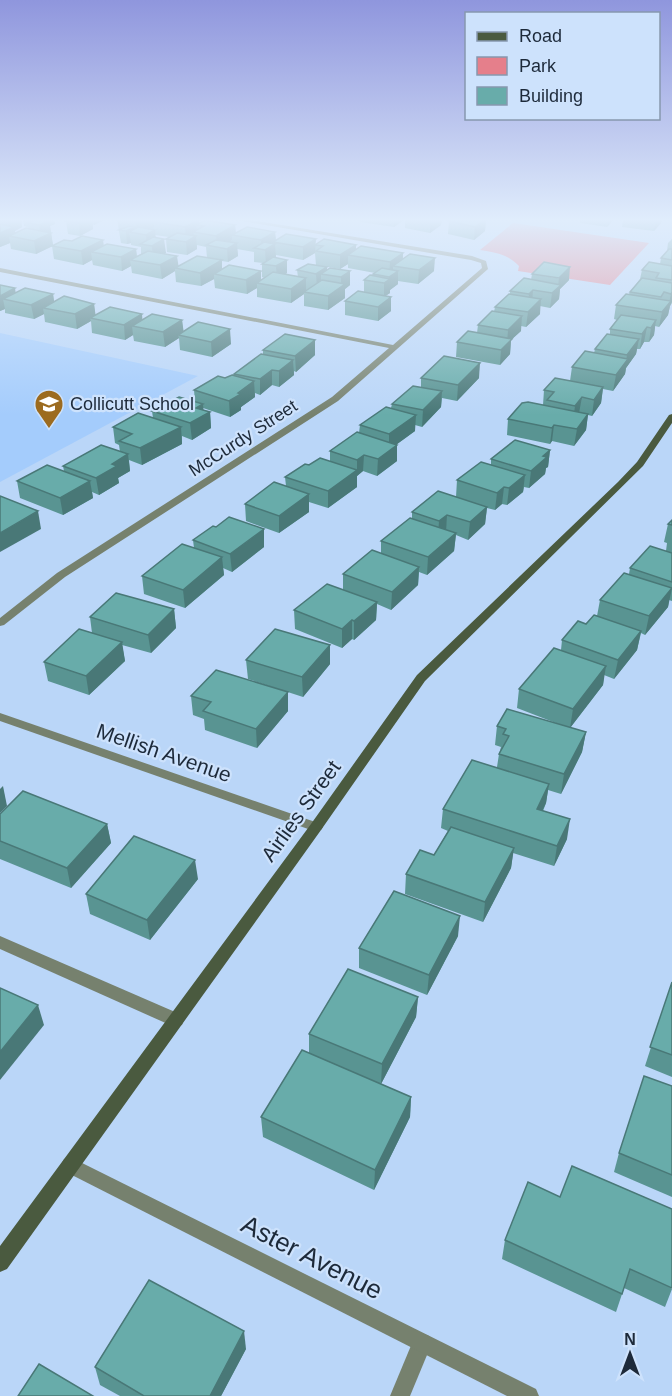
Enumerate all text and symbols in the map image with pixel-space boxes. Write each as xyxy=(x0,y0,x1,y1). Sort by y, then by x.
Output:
legend xyxy=(465,12,660,120)
text: Road xyxy=(519,26,562,46)
text: Park xyxy=(519,56,557,76)
text: Building xyxy=(519,86,583,106)
school or university icon: Collicutt School xyxy=(33,388,65,430)
place label: Collicutt School xyxy=(70,394,194,414)
street label: McCurdy Street xyxy=(185,396,301,480)
street label: Mellish Avenue xyxy=(94,719,235,786)
street label: Airlies Street xyxy=(256,756,345,866)
street label: Aster Avenue xyxy=(236,1209,388,1305)
north arrow xyxy=(600,1324,660,1384)
text: N xyxy=(624,1331,636,1348)

